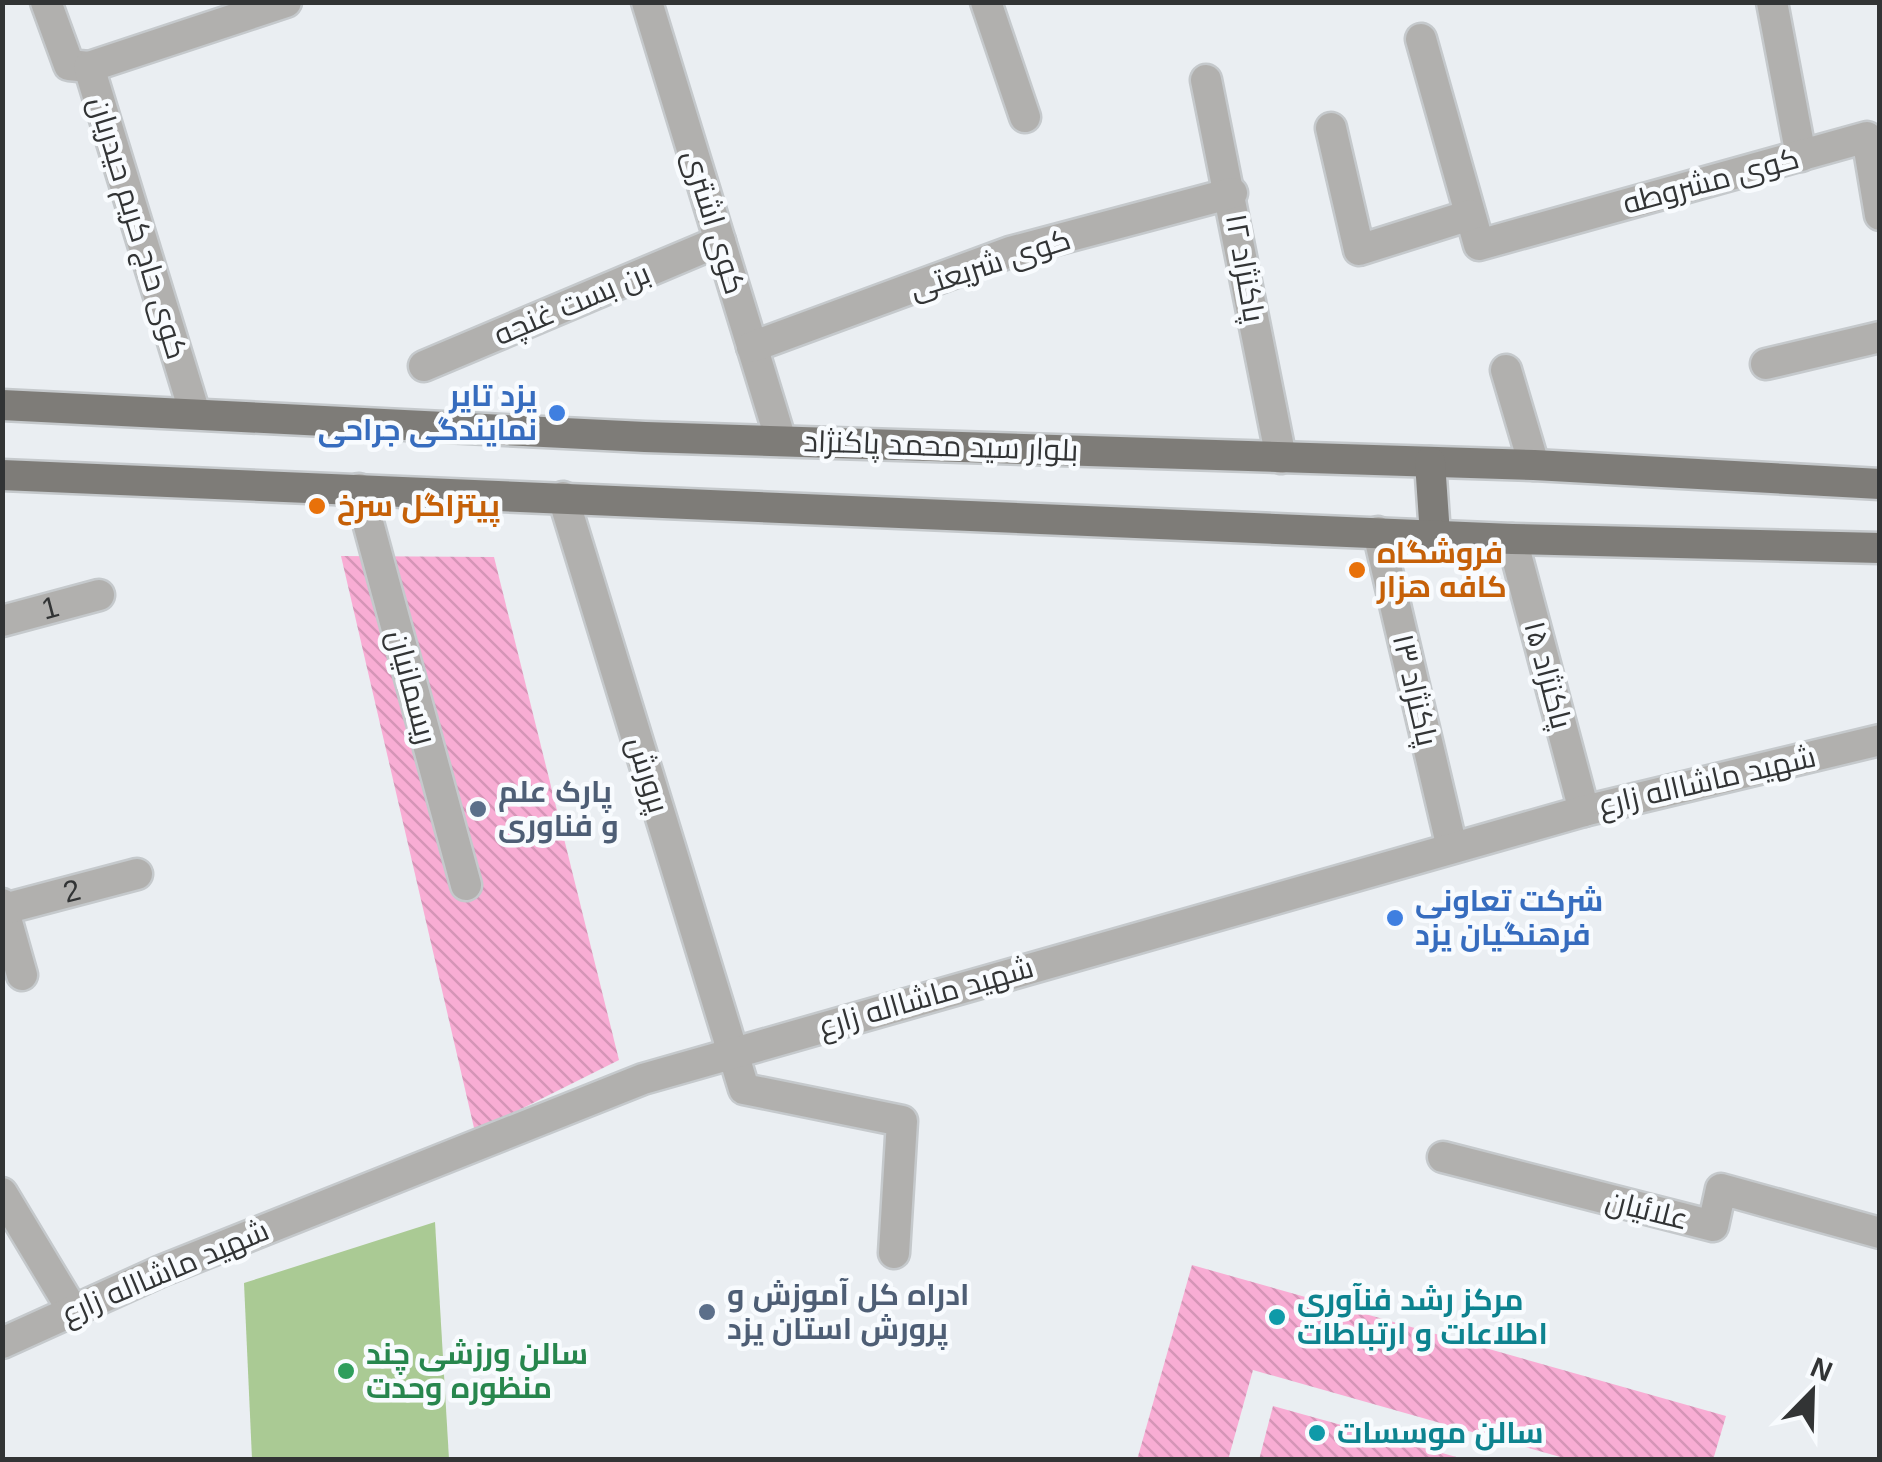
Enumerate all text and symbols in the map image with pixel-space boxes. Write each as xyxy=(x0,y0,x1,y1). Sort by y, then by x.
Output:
street label: کوی حاج کریم حیدریان xyxy=(79,93,194,364)
street label: کوی مشروطه xyxy=(1619,141,1803,221)
street label: کوی اشتری xyxy=(676,146,752,298)
street label: پاکنژاد ۱۲ xyxy=(1217,211,1271,325)
street label: کوی شریعتی xyxy=(905,222,1075,307)
street label: بن بست غنچه xyxy=(489,256,656,354)
place label: یزد تایر نمایندگی جراحی xyxy=(318,379,537,448)
marker: یزد تایر نمایندگی جراحی xyxy=(546,402,568,424)
street label: بلوار سید محمد پاکنژاد xyxy=(803,424,1079,470)
place label: پیتزاگل سرخ xyxy=(337,489,500,527)
marker: پیتزاگل سرخ xyxy=(306,495,328,517)
place label: فروشگاه کافه هزار xyxy=(1376,536,1507,605)
marker: فروشگاه کافه هزار xyxy=(1346,559,1368,581)
street label: 1 xyxy=(38,589,62,626)
street label: پاکنژاد ۱۵ xyxy=(1515,617,1579,733)
street label: ریسمانیان xyxy=(381,626,443,748)
street label: پاکنژاد ۱۳ xyxy=(1384,631,1444,750)
street label: پرورش xyxy=(618,733,676,818)
street label: شهید ماشااله زارع xyxy=(1595,739,1820,825)
place label: پارک علم و فناوری xyxy=(498,775,619,844)
marker: پارک علم و فناوری xyxy=(467,798,489,820)
street label: 2 xyxy=(59,873,84,909)
place label: شرکت تعاونی فرهنگیان یزد xyxy=(1415,884,1603,953)
marker: شرکت تعاونی فرهنگیان یزد xyxy=(1384,907,1406,929)
street label: شهید ماشااله زارع xyxy=(815,950,1038,1047)
street label: علائیان xyxy=(1602,1183,1692,1237)
street label: شهید ماشااله زارع xyxy=(56,1213,275,1334)
place label: ادراه کل آموزش و پرورش استان یزد xyxy=(727,1278,970,1350)
place label: مرکز رشد فنآوری اطلاعات و ارتباطات xyxy=(1297,1283,1548,1352)
marker: ادراه کل آموزش و پرورش استان یزد xyxy=(696,1301,718,1323)
marker: مرکز رشد فنآوری اطلاعات و ارتباطات xyxy=(1266,1306,1288,1328)
place label: سالن ورزشی چند منظوره وحدت xyxy=(366,1337,588,1406)
north arrow xyxy=(1762,1342,1862,1442)
text: N xyxy=(1806,1351,1837,1388)
marker: سالن ورزشی چند منظوره وحدت xyxy=(335,1360,357,1382)
place label: سالن موسسات xyxy=(1337,1416,1544,1451)
marker: سالن موسسات xyxy=(1306,1422,1328,1444)

